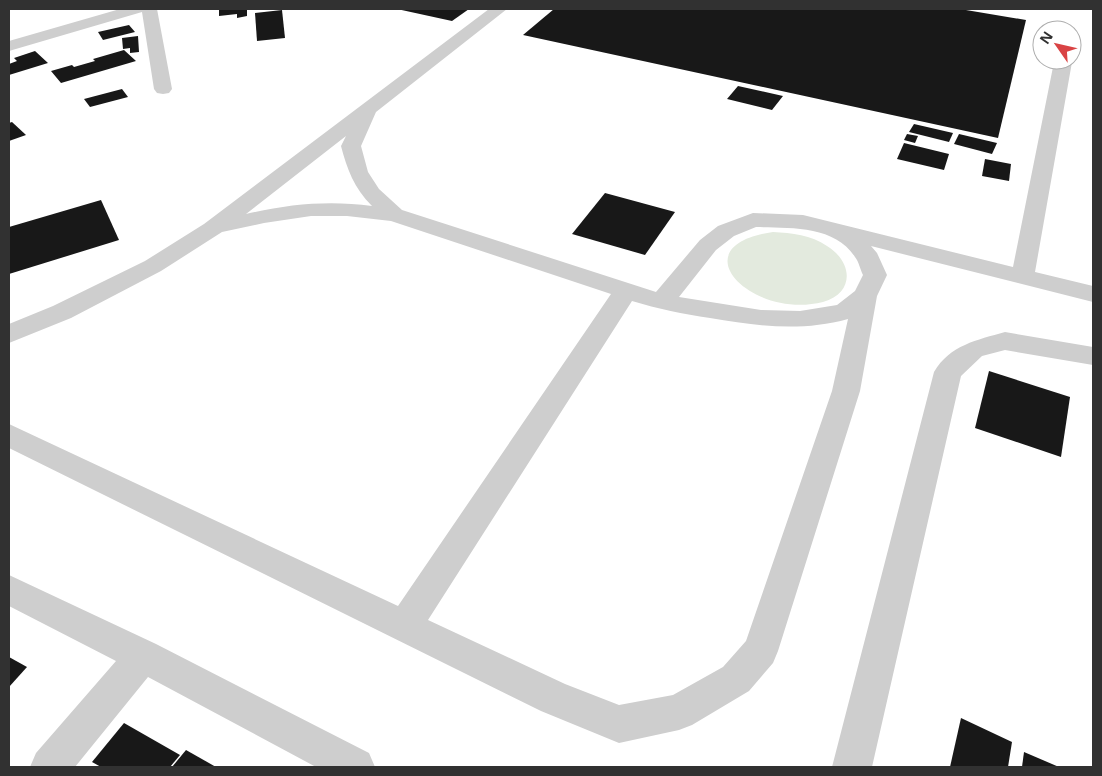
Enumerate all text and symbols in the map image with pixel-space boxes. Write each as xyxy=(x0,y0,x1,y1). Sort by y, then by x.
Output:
north arrow xyxy=(1032,20,1082,70)
text: N xyxy=(1035,27,1057,47)

